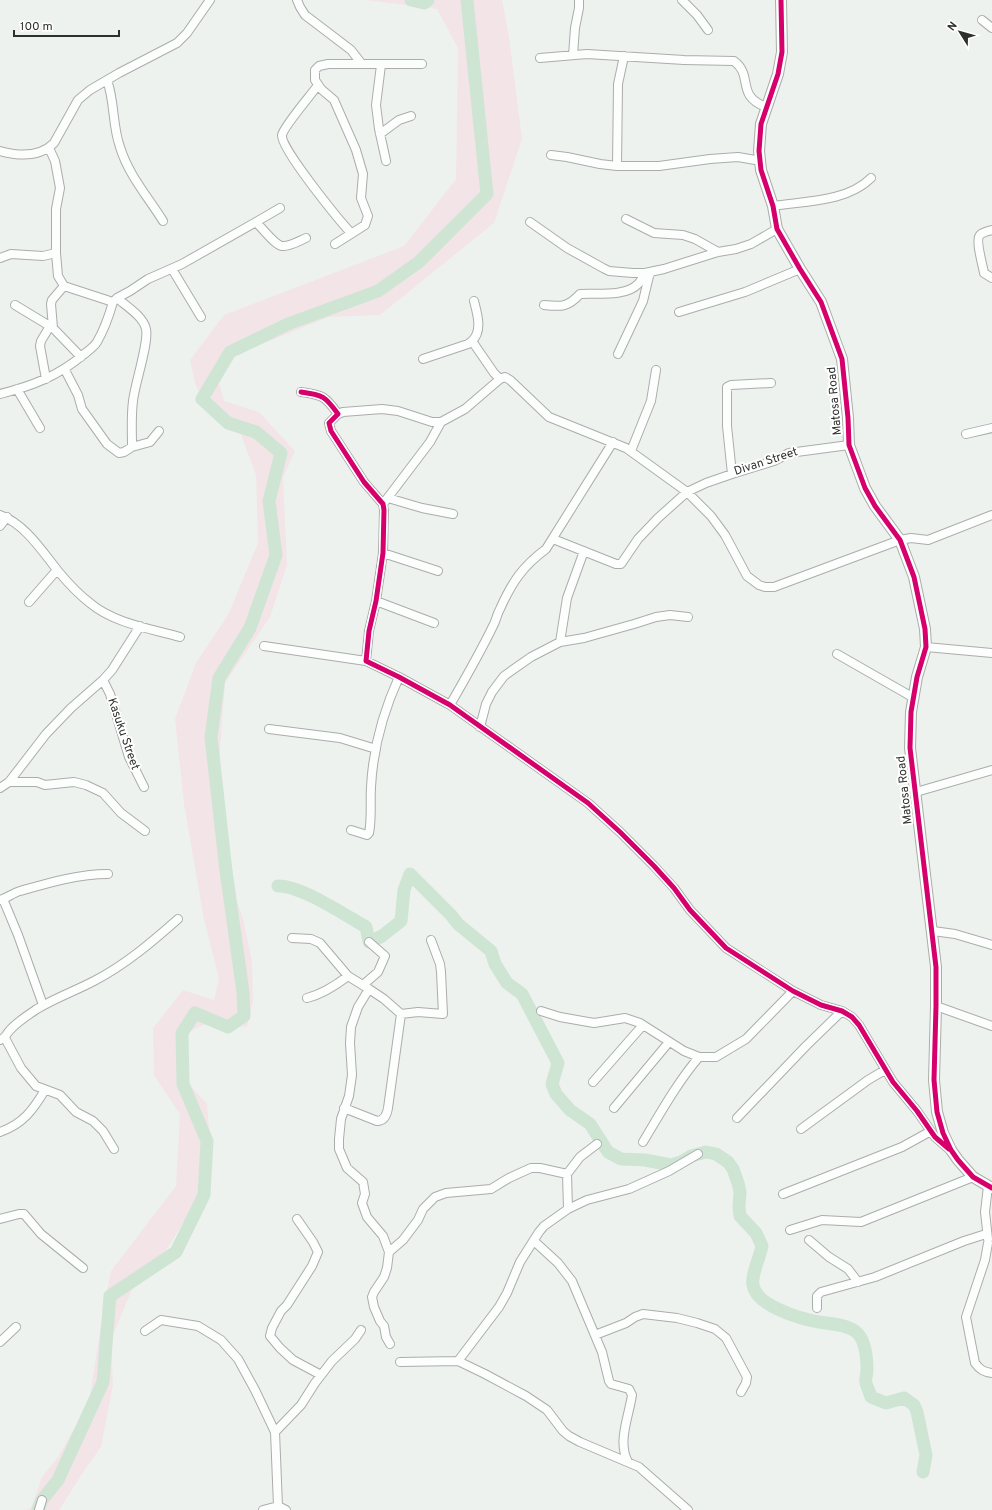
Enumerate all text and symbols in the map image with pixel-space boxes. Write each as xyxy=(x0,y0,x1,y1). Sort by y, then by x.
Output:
scale bar xyxy=(14,12,119,38)
north arrow xyxy=(940,12,980,52)
text: 100 m xyxy=(20,19,53,35)
text: N xyxy=(945,19,961,34)
street label: Matosa Road xyxy=(824,366,846,436)
street label: Divan Street xyxy=(732,444,800,480)
street label: Kasuku Street xyxy=(103,696,143,772)
street label: Matosa Road xyxy=(893,755,917,825)

